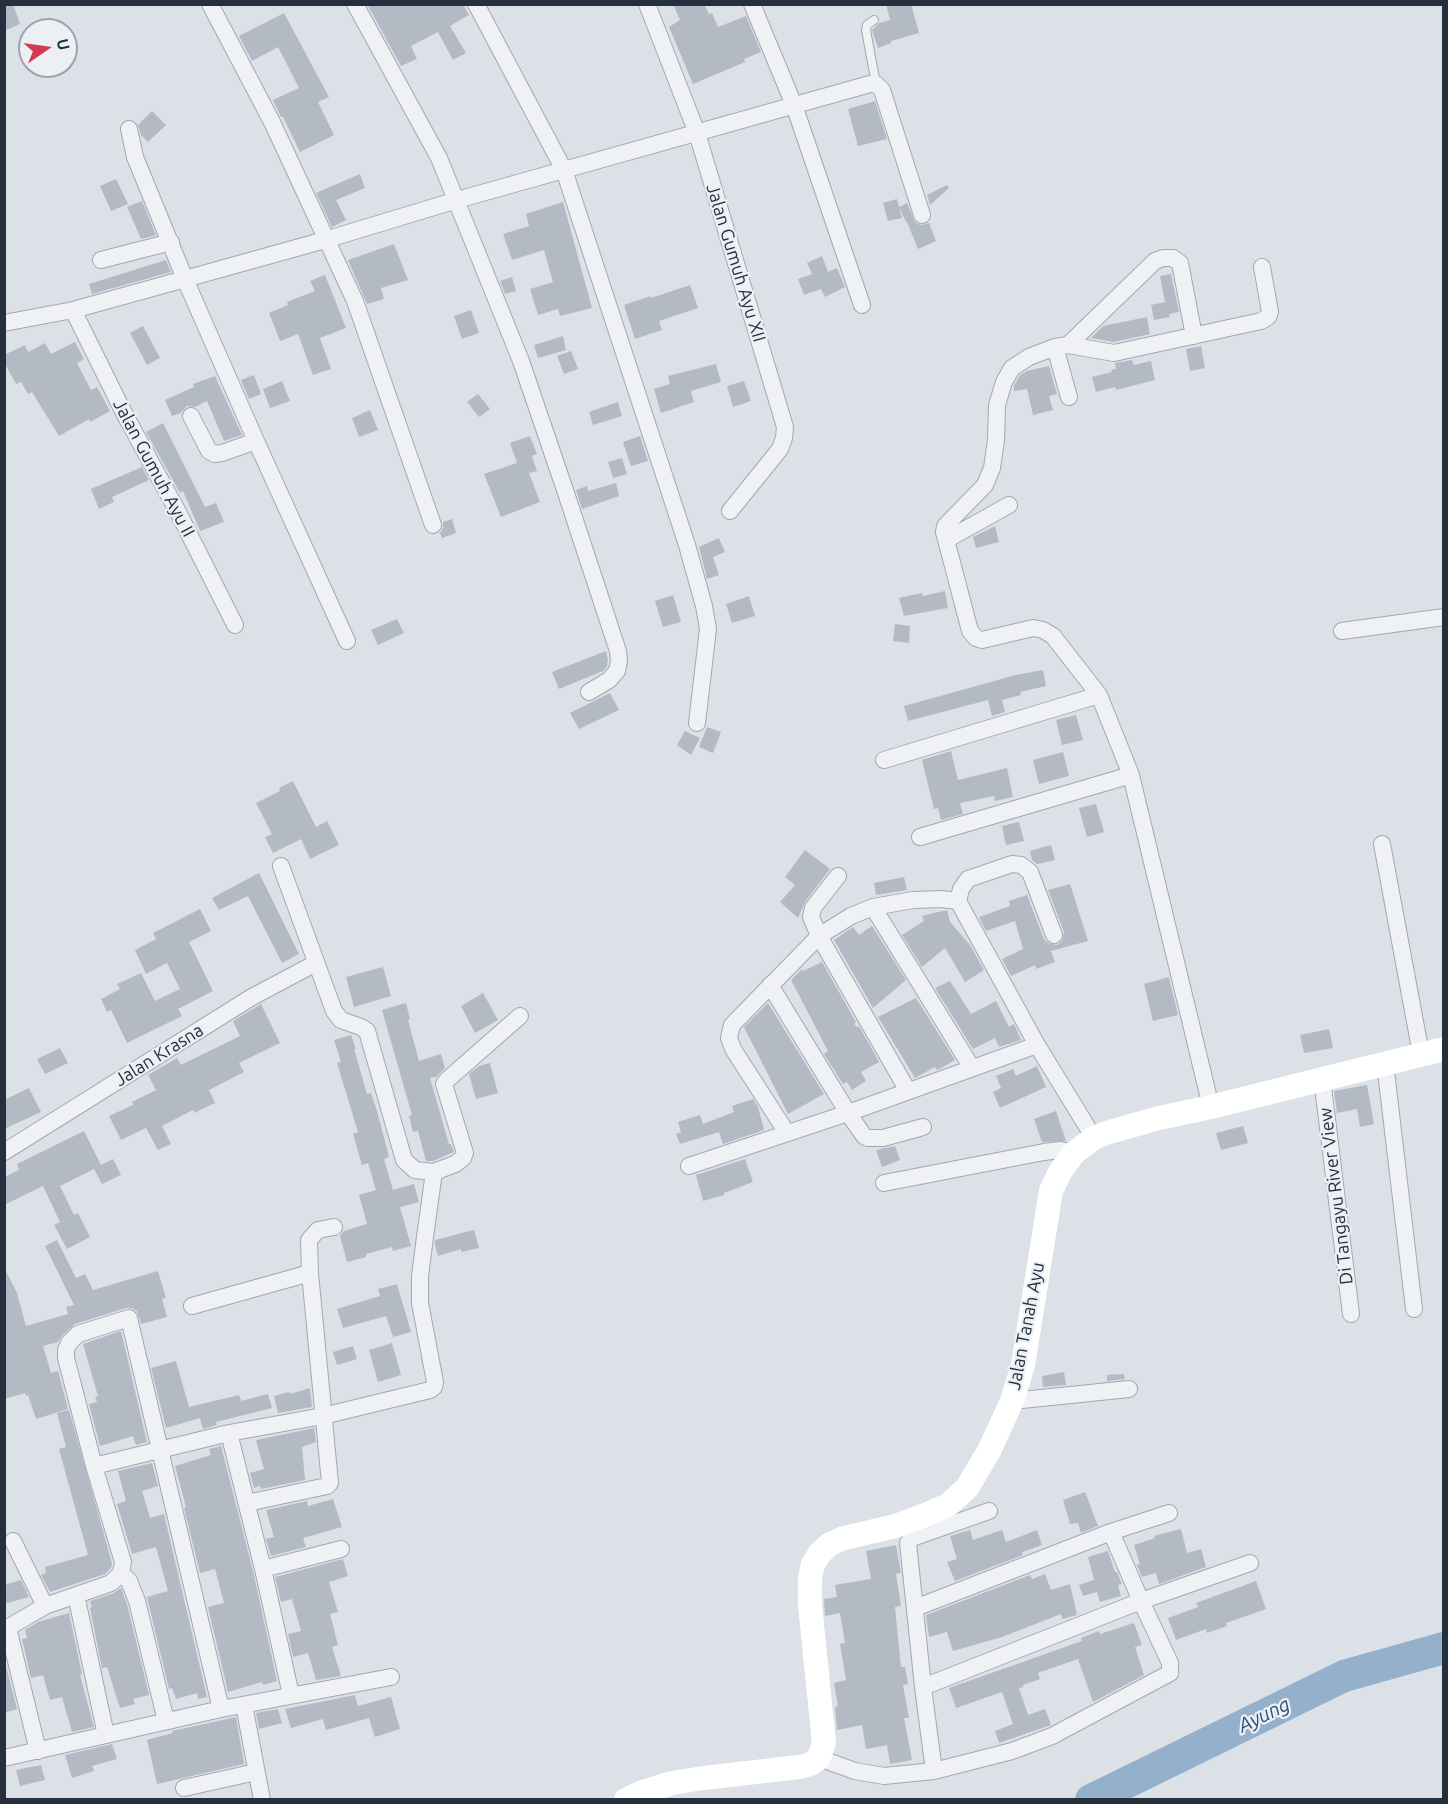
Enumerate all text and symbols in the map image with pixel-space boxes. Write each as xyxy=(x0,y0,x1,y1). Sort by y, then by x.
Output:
north arrow xyxy=(18,18,78,78)
text: U xyxy=(54,37,74,52)
street label: Jalan Gumuh Ayu XII xyxy=(702,181,770,345)
street label: Jalan Gumuh Ayu II xyxy=(109,395,199,541)
street label: Jalan Krasna xyxy=(111,1019,207,1091)
street label: Di Tangayu River View xyxy=(1314,1106,1358,1286)
street label: Jalan Tanah Ayu xyxy=(1003,1260,1049,1392)
water label: Ayung xyxy=(1234,1692,1294,1738)

